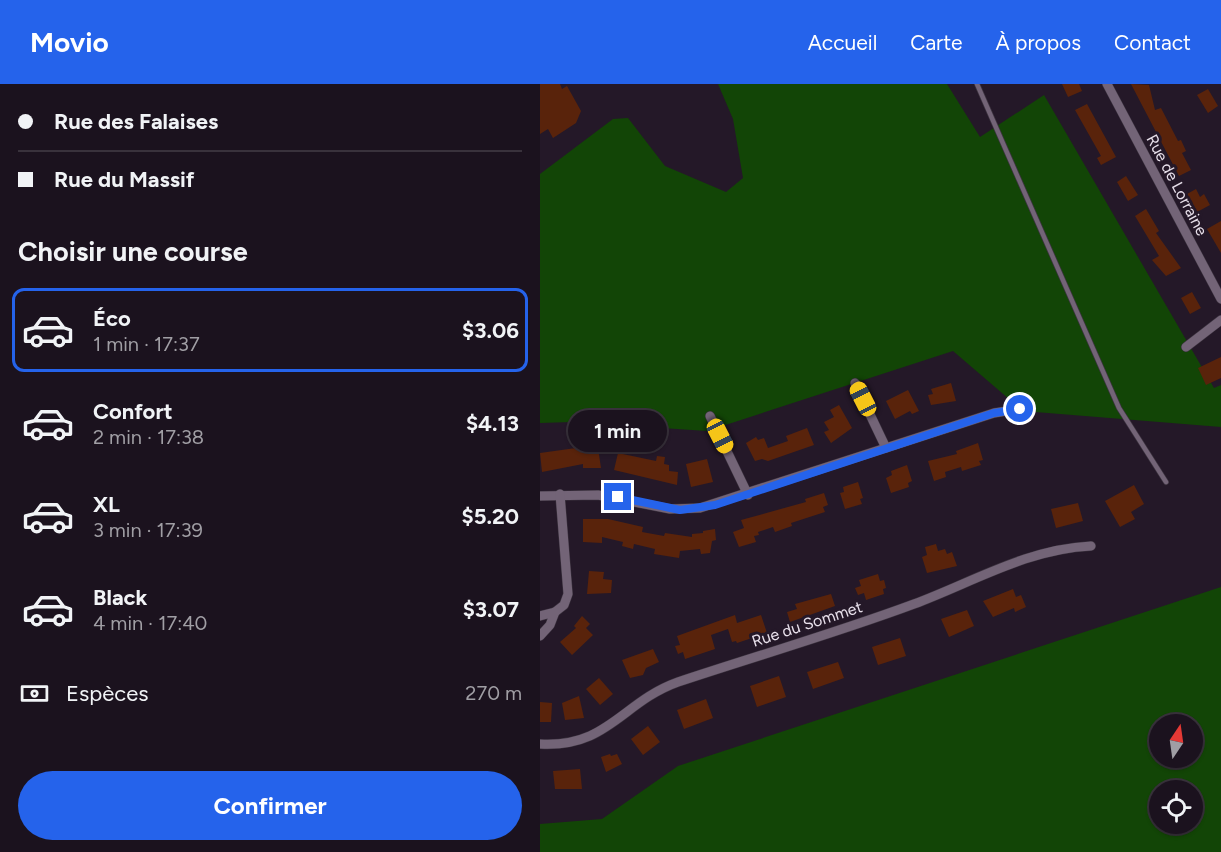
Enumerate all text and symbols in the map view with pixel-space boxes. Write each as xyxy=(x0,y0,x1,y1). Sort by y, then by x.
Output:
text: Movio xyxy=(30,25,109,59)
text: Accueil xyxy=(808,30,877,55)
text: Carte xyxy=(910,30,963,55)
text: À propos xyxy=(996,30,1081,55)
text: Contact xyxy=(1114,30,1191,55)
text: Rue des Falaises xyxy=(54,108,218,135)
street label: Rue de Lorraine xyxy=(1142,131,1212,239)
text: Rue du Massif xyxy=(54,166,194,193)
text: Choisir une course xyxy=(18,235,248,268)
icon: car xyxy=(21,303,75,357)
text: Éco xyxy=(93,305,131,332)
text: $3.06 xyxy=(462,317,519,344)
text: 1 min · 17:37 xyxy=(93,332,200,356)
car xyxy=(847,379,879,419)
route start xyxy=(1006,395,1033,422)
icon: car xyxy=(21,396,75,450)
text: Confort xyxy=(93,398,173,425)
text: $4.13 xyxy=(466,410,519,437)
callout: 1 min xyxy=(568,410,668,452)
car xyxy=(704,416,736,456)
text: 1 min xyxy=(594,419,641,443)
text: 2 min · 17:38 xyxy=(93,425,204,449)
route end xyxy=(604,483,631,510)
icon: car xyxy=(21,489,75,543)
text: XL xyxy=(93,491,120,518)
text: $5.20 xyxy=(462,503,519,530)
text: 3 min · 17:39 xyxy=(93,518,203,542)
icon: car xyxy=(21,582,75,636)
text: Black xyxy=(93,584,147,611)
text: $3.07 xyxy=(463,596,519,623)
street label: Rue du Sommet xyxy=(749,597,865,651)
text: 4 min · 17:40 xyxy=(93,611,207,635)
icon: cash xyxy=(18,677,51,710)
text: Espèces xyxy=(66,680,148,707)
text: 270 m xyxy=(465,681,522,705)
north arrow xyxy=(1149,714,1203,768)
map controls xyxy=(1149,714,1203,834)
button: Confirmer xyxy=(18,771,522,840)
button: locate xyxy=(1149,780,1203,834)

